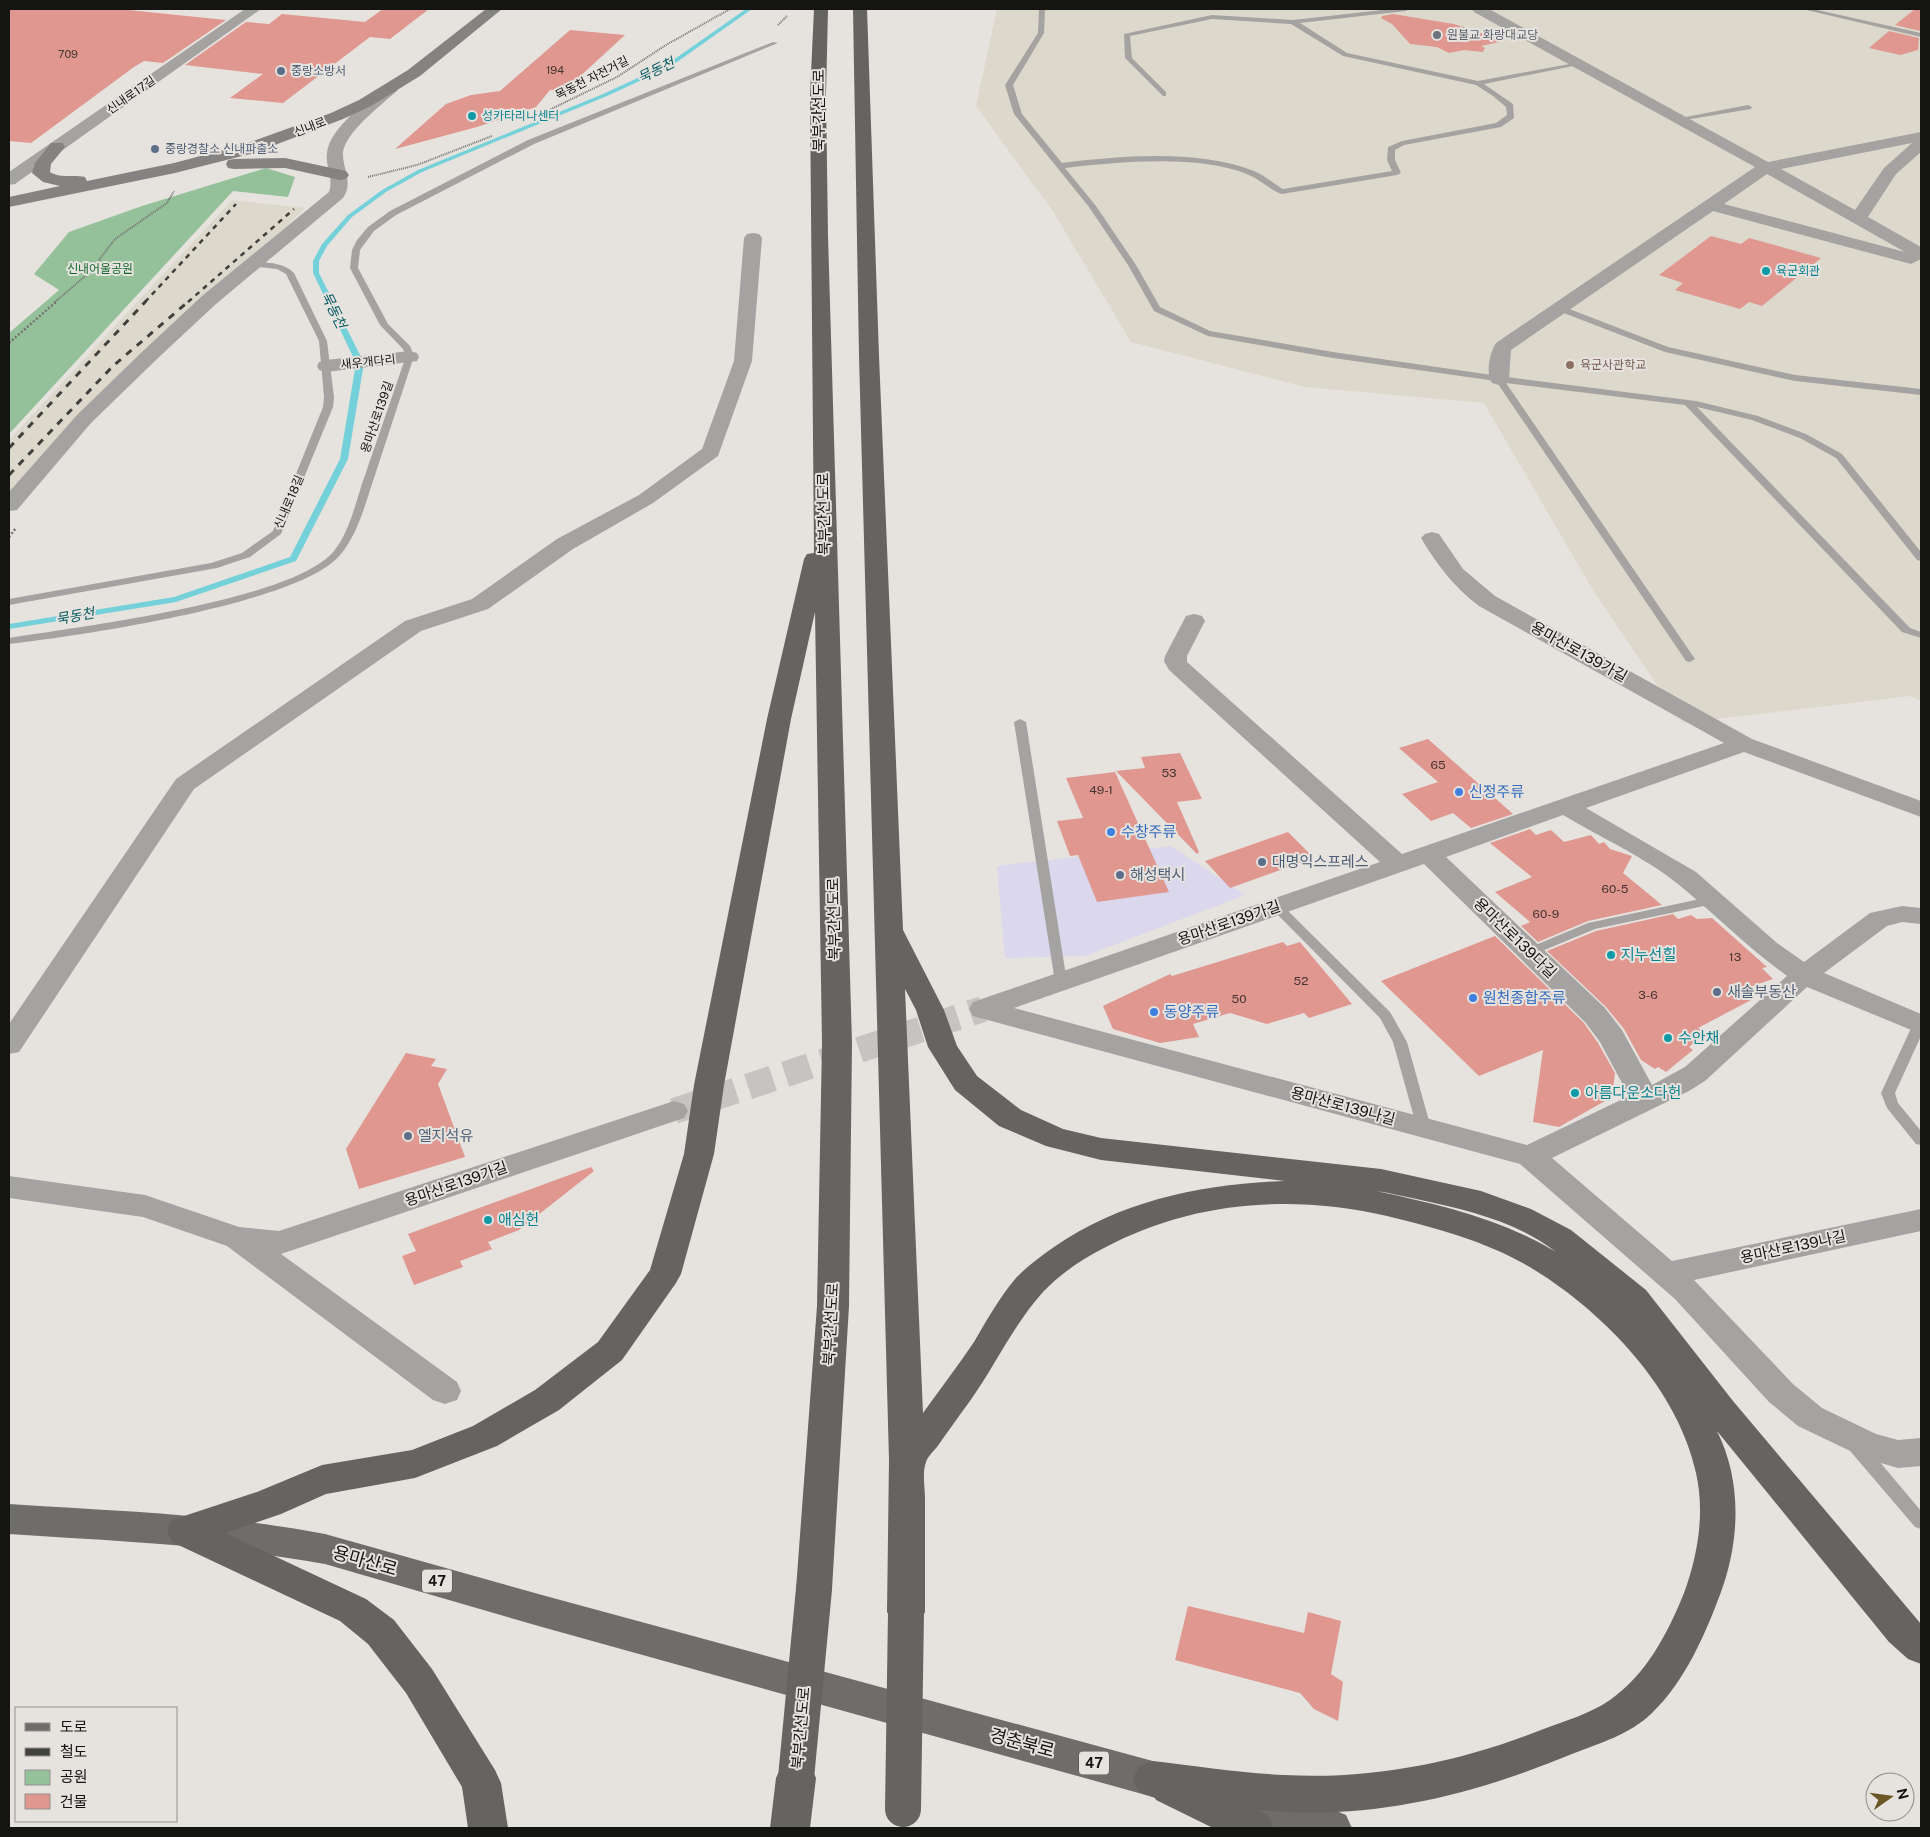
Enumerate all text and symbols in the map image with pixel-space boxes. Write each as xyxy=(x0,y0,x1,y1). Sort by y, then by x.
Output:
place label: 원불교 화랑대교당 xyxy=(1447,28,1538,42)
marker: 원불교 화랑대교당 xyxy=(1431,29,1443,41)
house number: 709 xyxy=(58,48,78,60)
street label: 목동천 자전거길 xyxy=(553,54,631,102)
water label: 묵동천 xyxy=(635,54,678,86)
place label: 중랑소방서 xyxy=(291,64,346,78)
house number: 194 xyxy=(546,64,564,76)
marker: 중랑소방서 xyxy=(275,65,287,77)
street label: 북부간선도로 xyxy=(810,69,827,151)
street label: 신내로17길 xyxy=(104,73,158,117)
place label: 성카타리나센터 xyxy=(482,109,559,123)
marker: 성카타리나센터 xyxy=(466,110,478,122)
street label: 신내로 xyxy=(292,115,328,139)
place label: 중랑경찰소 신내파출소 xyxy=(165,142,278,156)
marker: 중랑경찰소 신내파출소 xyxy=(149,143,161,155)
park label: 신내어울공원 xyxy=(67,262,133,276)
place label: 육군회관 xyxy=(1776,264,1820,278)
marker: 육군회관 xyxy=(1760,265,1772,277)
water label: 묵동천 xyxy=(318,289,350,332)
street label: 새우개다리 xyxy=(340,352,396,372)
place label: 육군사관학교 xyxy=(1580,358,1646,372)
marker: 육군사관학교 xyxy=(1564,359,1576,371)
street label: 용마산로139길 xyxy=(358,379,396,455)
street label: 북부간선도로 xyxy=(814,472,833,556)
street label: 신내로18길 xyxy=(271,473,307,531)
water label: 묵동천 xyxy=(55,605,97,627)
street label: 용마산로139가길 xyxy=(1528,618,1630,685)
house number: 65 xyxy=(1430,758,1446,772)
house number: 53 xyxy=(1161,766,1177,780)
house number: 49-1 xyxy=(1089,783,1113,797)
place label: 신정주류 xyxy=(1469,783,1524,800)
marker: 신정주류 xyxy=(1453,786,1465,798)
place label: 수창주류 xyxy=(1121,823,1176,840)
marker: 수창주류 xyxy=(1105,826,1117,838)
place label: 대명익스프레스 xyxy=(1272,853,1369,870)
marker: 대명익스프레스 xyxy=(1256,856,1268,868)
place label: 해성택시 xyxy=(1130,866,1185,883)
marker: 해성택시 xyxy=(1114,869,1126,881)
street label: 북부간선도로 xyxy=(824,877,843,961)
house number: 60-5 xyxy=(1602,882,1629,896)
street label: 용마산로139다길 xyxy=(1471,894,1560,981)
street label: 용마산로139가길 xyxy=(1175,897,1282,948)
house number: 60-9 xyxy=(1533,907,1559,921)
place label: 지누선힐 xyxy=(1621,946,1676,963)
marker: 지누선힐 xyxy=(1605,949,1617,961)
house number: 13 xyxy=(1729,950,1741,964)
house number: 52 xyxy=(1294,974,1308,988)
place label: 새솔부동산 xyxy=(1727,983,1796,1000)
marker: 새솔부동산 xyxy=(1711,986,1723,998)
house number: 3-6 xyxy=(1638,988,1658,1002)
place label: 원천종합주류 xyxy=(1483,989,1566,1006)
house number: 50 xyxy=(1231,992,1247,1006)
marker: 원천종합주류 xyxy=(1467,992,1479,1004)
place label: 동양주류 xyxy=(1164,1003,1219,1020)
marker: 동양주류 xyxy=(1148,1006,1160,1018)
place label: 수안채 xyxy=(1678,1029,1719,1046)
marker: 수안채 xyxy=(1662,1032,1674,1044)
street label: 용마산로139나길 xyxy=(1289,1083,1397,1128)
place label: 아름다운소다헌 xyxy=(1585,1084,1682,1101)
marker: 아름다운소다헌 xyxy=(1569,1087,1581,1099)
place label: 엘지석유 xyxy=(418,1127,473,1144)
marker: 엘지석유 xyxy=(402,1130,414,1142)
street label: 용마산로139가길 xyxy=(402,1158,509,1209)
place label: 애심헌 xyxy=(498,1211,539,1228)
marker: 애심헌 xyxy=(482,1214,494,1226)
street label: 용마산로139나길 xyxy=(1738,1227,1847,1266)
street label: 북부간선도로 xyxy=(820,1282,841,1366)
street label: 용마산로 xyxy=(330,1541,400,1580)
road number: 47 xyxy=(422,1570,452,1592)
street label: 북부간선도로 xyxy=(788,1686,813,1770)
legend xyxy=(15,1707,178,1822)
text: 도로 xyxy=(60,1718,88,1735)
street label: 경춘북로 xyxy=(987,1724,1057,1761)
text: 철도 xyxy=(60,1743,88,1760)
road number: 47 xyxy=(1079,1752,1109,1775)
text: 공원 xyxy=(60,1768,88,1785)
north arrow xyxy=(1865,1772,1915,1822)
text: N xyxy=(1894,1787,1912,1801)
text: 건물 xyxy=(60,1793,88,1810)

